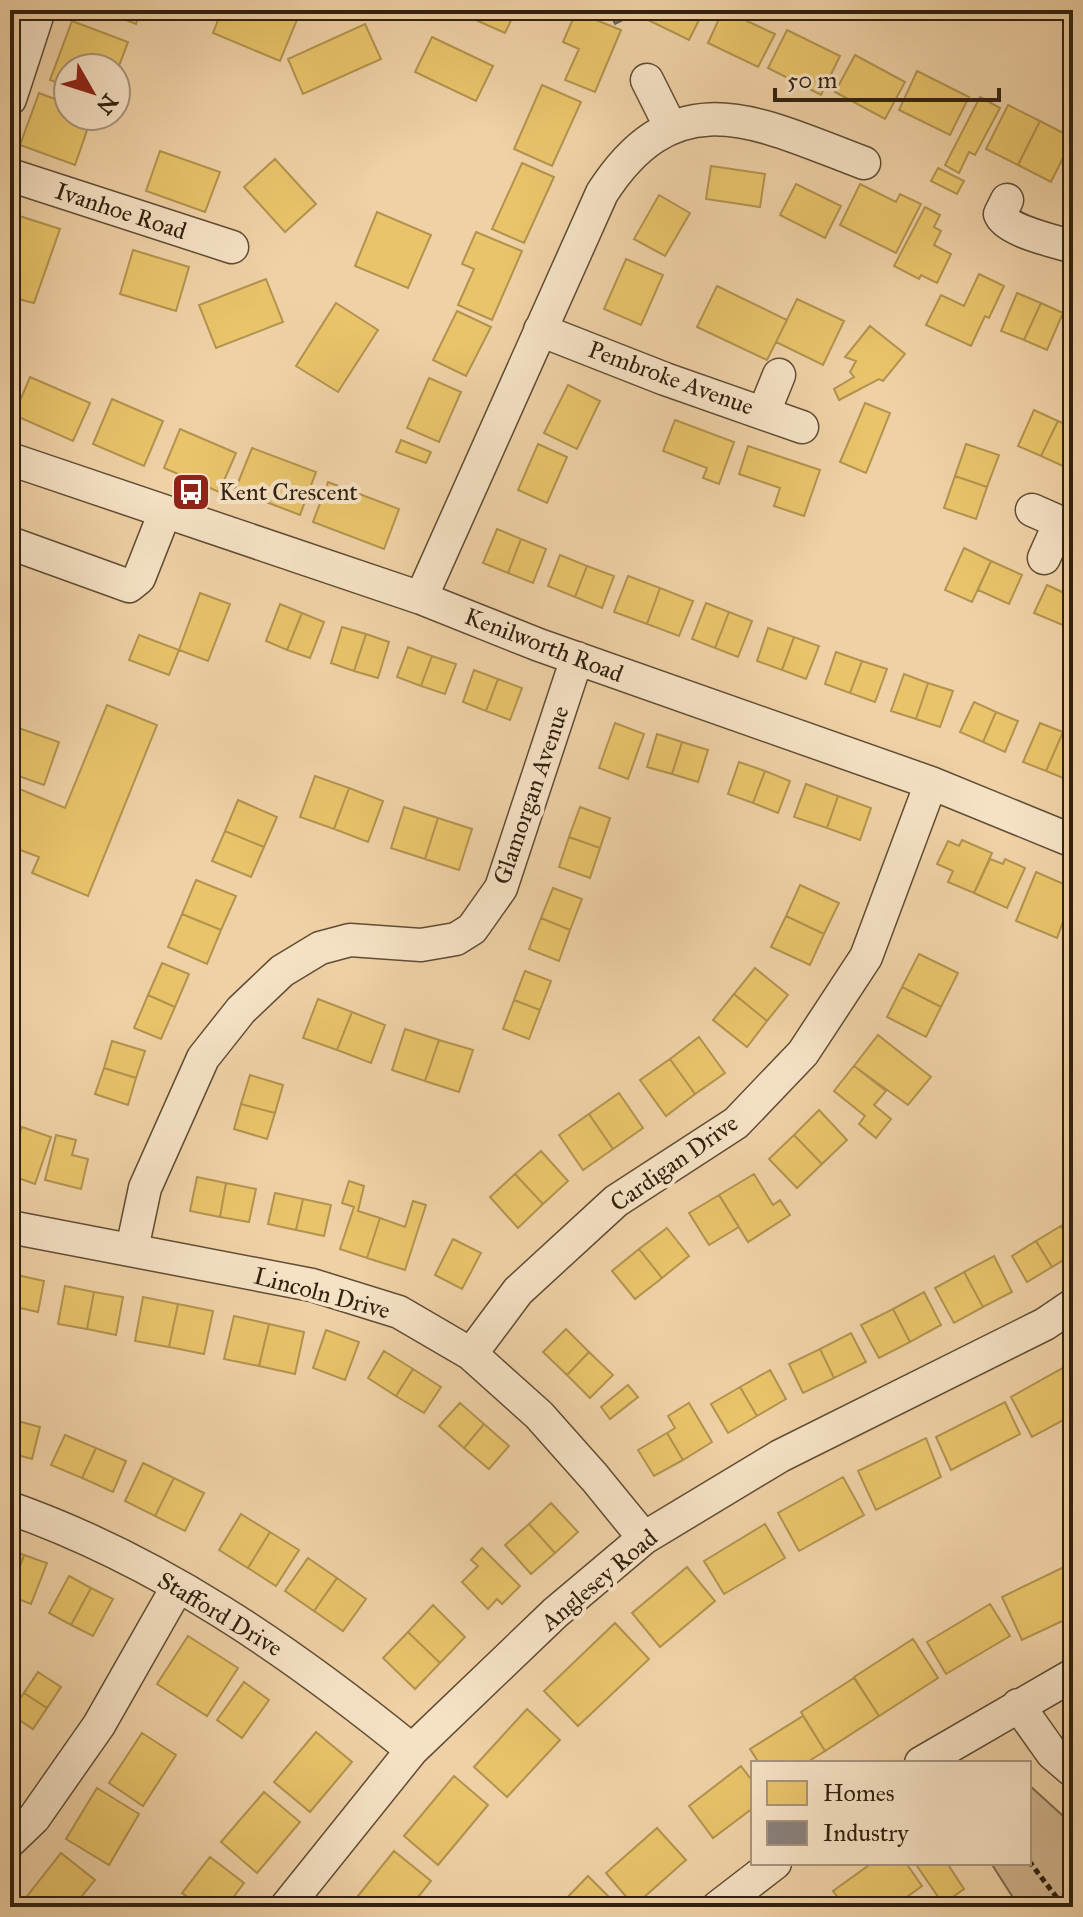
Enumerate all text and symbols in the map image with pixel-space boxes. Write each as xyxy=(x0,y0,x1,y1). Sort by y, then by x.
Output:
north arrow xyxy=(52,52,132,132)
scale bar xyxy=(775,52,999,102)
text: 50 m xyxy=(787,65,837,95)
text: N xyxy=(91,89,124,120)
street label: Ivanhoe Road xyxy=(52,176,190,246)
street label: Pembroke Avenue xyxy=(584,334,758,422)
bus stop icon: Kent Crescent xyxy=(170,471,212,513)
place label: Kent Crescent xyxy=(219,477,358,507)
street label: Kenilworth Road xyxy=(460,601,628,689)
street label: Glamorgan Avenue xyxy=(486,702,576,888)
street label: Cardigan Drive xyxy=(604,1108,744,1218)
street label: Lincoln Drive xyxy=(251,1260,393,1326)
street label: Anglesey Road xyxy=(534,1523,663,1638)
street label: Stafford Drive xyxy=(152,1565,288,1663)
legend xyxy=(751,1761,1031,1865)
text: Homes xyxy=(823,1778,895,1808)
text: Industry xyxy=(823,1818,909,1848)

